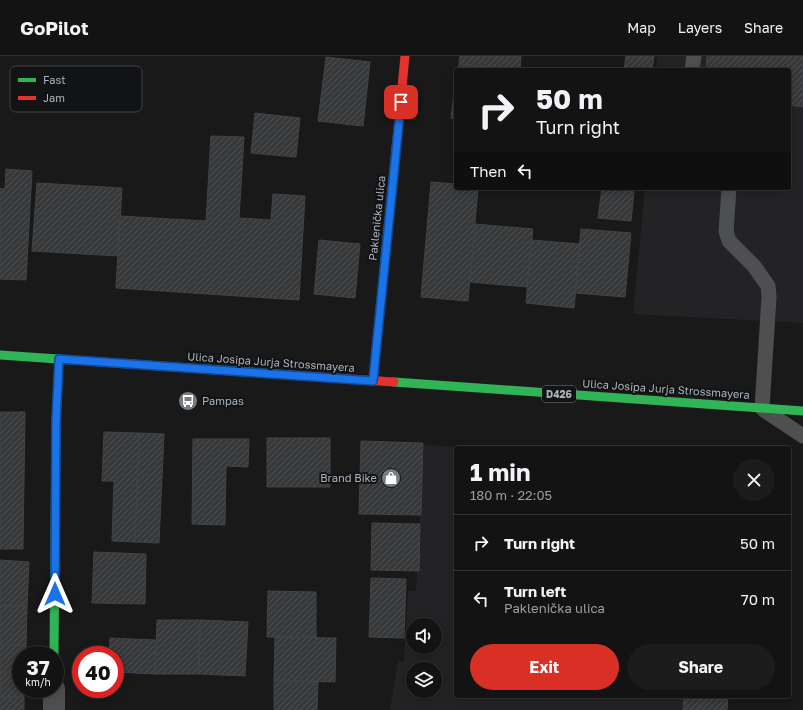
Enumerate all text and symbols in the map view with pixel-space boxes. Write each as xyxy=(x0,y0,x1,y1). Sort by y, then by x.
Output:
text: GoPilot xyxy=(20,16,88,39)
text: Map xyxy=(627,19,656,36)
text: Layers xyxy=(678,19,722,36)
text: Share xyxy=(744,19,783,36)
legend xyxy=(10,66,142,112)
text: Fast xyxy=(43,73,66,86)
text: 50 m xyxy=(536,82,603,115)
icon: right xyxy=(470,84,522,136)
pin xyxy=(384,85,418,119)
text: Jam xyxy=(43,91,65,104)
icon: arrive xyxy=(390,91,412,113)
text: Turn right xyxy=(536,116,620,138)
icon: left xyxy=(514,160,536,182)
text: Then xyxy=(470,162,506,180)
street label: Paklenička ulica xyxy=(366,175,387,261)
street label: Ulica Josipa Jurja Strossmayera xyxy=(187,349,355,374)
street label: Ulica Josipa Jurja Strossmayera xyxy=(582,376,750,401)
road number: D426 xyxy=(542,386,576,402)
bus stop icon: Pampas xyxy=(177,390,199,412)
place label: Pampas xyxy=(202,394,244,407)
text: 1 min xyxy=(470,457,530,486)
button: close xyxy=(733,459,775,501)
shop icon: Brand Bike xyxy=(380,467,402,489)
place label: Brand Bike xyxy=(320,471,377,484)
text: 180 m · 22:05 xyxy=(470,487,552,503)
icon: right xyxy=(470,532,492,554)
text: Turn right xyxy=(504,534,575,552)
text: 50 m xyxy=(740,534,775,552)
position arrow xyxy=(34,573,76,615)
text: Turn left xyxy=(504,582,566,600)
icon: left xyxy=(470,588,492,610)
text: 70 m xyxy=(741,590,775,608)
text: Paklenička ulica xyxy=(504,600,605,616)
map controls xyxy=(406,618,442,698)
button: sound xyxy=(406,618,442,654)
button: Exit xyxy=(470,644,619,690)
button: Share xyxy=(627,644,775,690)
speed limit sign: 40 xyxy=(72,646,124,698)
text: 37 xyxy=(26,655,50,679)
button: layers xyxy=(406,662,442,698)
text: km/h xyxy=(25,676,51,688)

